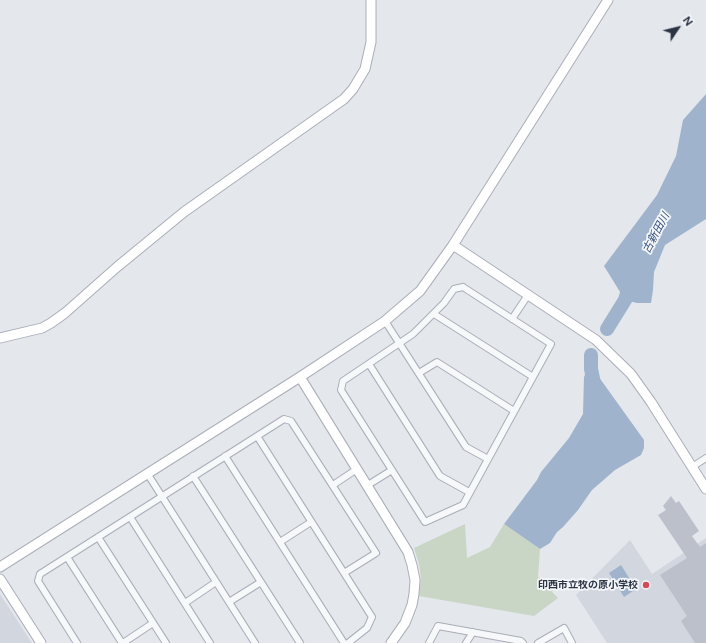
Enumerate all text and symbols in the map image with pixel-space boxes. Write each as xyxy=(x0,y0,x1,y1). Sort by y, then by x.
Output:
north arrow xyxy=(658,8,698,48)
text: N xyxy=(680,14,695,28)
water label: 古新田川 xyxy=(640,210,672,256)
place label: 印西市立牧の原小学校 xyxy=(538,579,638,591)
marker: 印西市立牧の原小学校 xyxy=(641,580,651,590)

